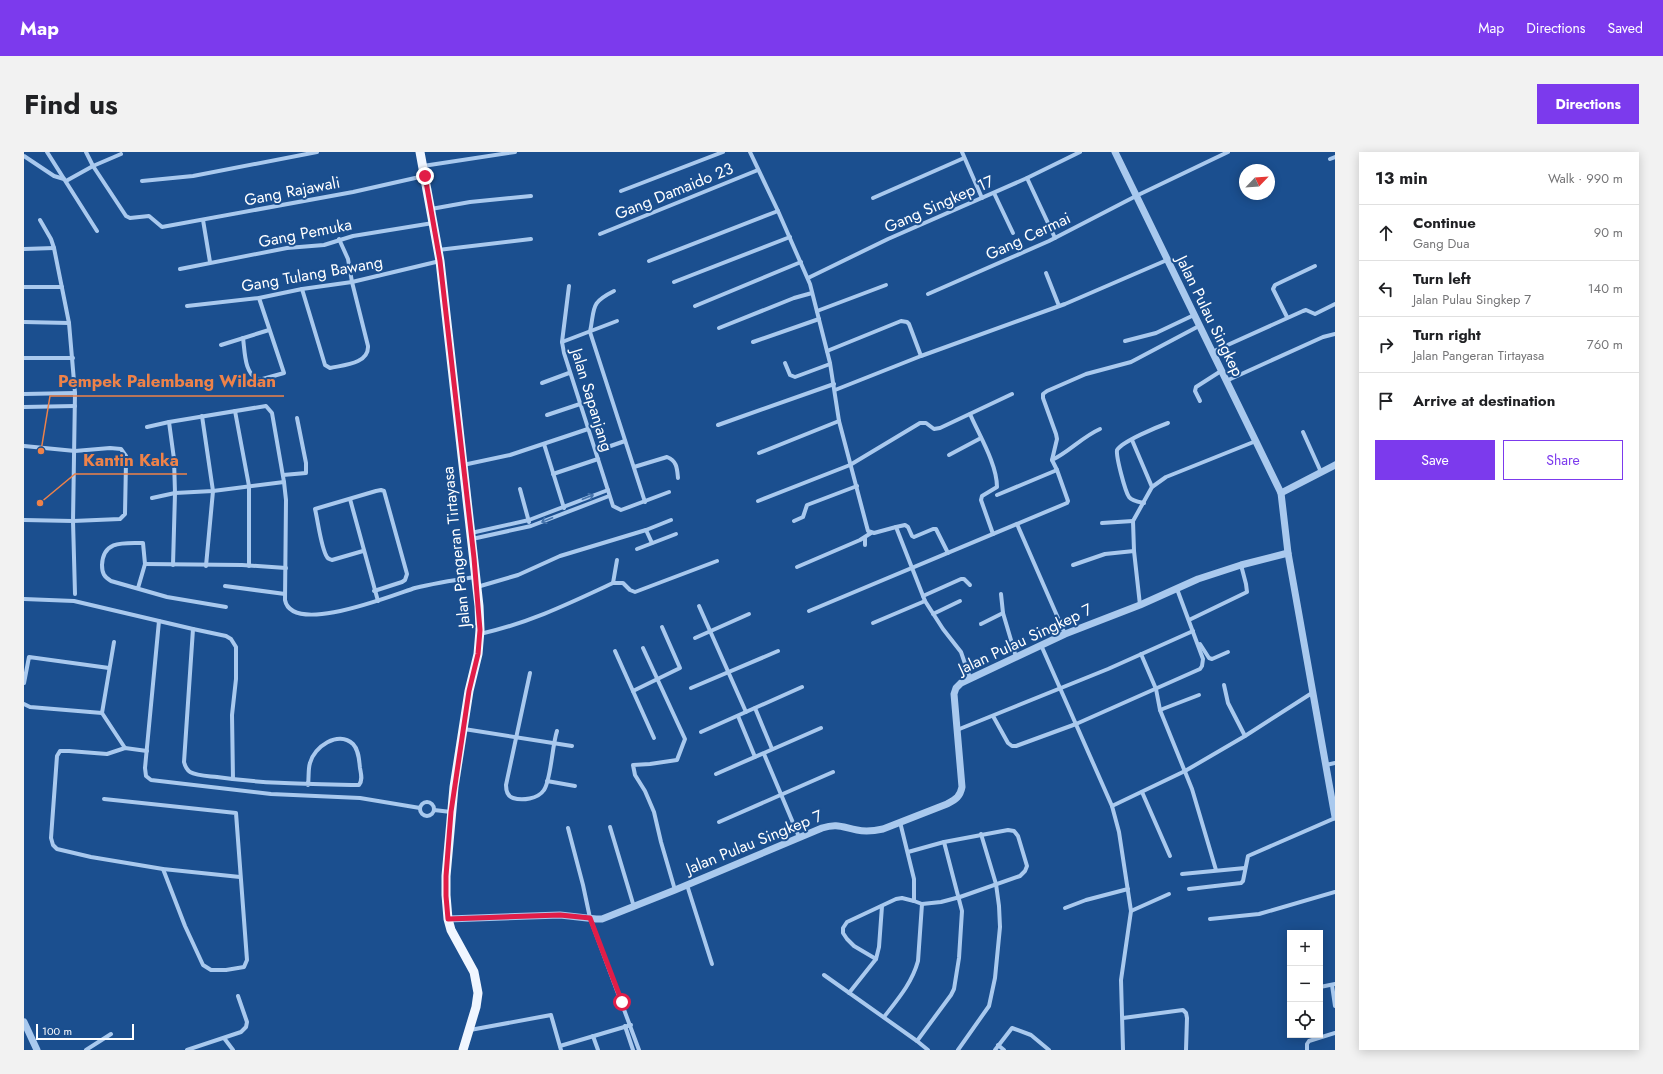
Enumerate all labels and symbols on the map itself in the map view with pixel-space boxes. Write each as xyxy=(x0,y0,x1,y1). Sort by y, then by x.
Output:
street label: Gang Damaido 23 xyxy=(611,157,737,225)
north arrow xyxy=(1239,164,1275,200)
route end xyxy=(416,167,434,185)
street label: Gang Singkep 17 xyxy=(881,169,998,238)
street label: Gang Rajawali xyxy=(242,170,342,212)
street label: Gang Cermai xyxy=(982,206,1074,266)
street label: Gang Pemuka xyxy=(256,213,354,253)
street label: Gang Tulang Bawang xyxy=(239,250,385,298)
street label: Jalan Pulau Singkep xyxy=(1170,250,1249,380)
street label: Jalan Sapanjang xyxy=(565,344,619,455)
callout: Pempek Palembang Wildan xyxy=(50,367,284,396)
text: Pempek Palembang Wildan xyxy=(58,369,276,393)
callout: Kantin Kaka xyxy=(75,445,187,474)
text: Kantin Kaka xyxy=(83,448,179,472)
street label: Jalan Pangeran Tirtayasa xyxy=(436,465,476,631)
one-way arrow xyxy=(582,493,594,501)
one-way arrow xyxy=(541,517,553,524)
street label: Jalan Pulau Singkep 7 xyxy=(952,598,1096,681)
street label: Jalan Pulau Singkep 7 xyxy=(680,804,826,881)
route start xyxy=(613,993,631,1011)
scale bar xyxy=(36,1022,134,1041)

